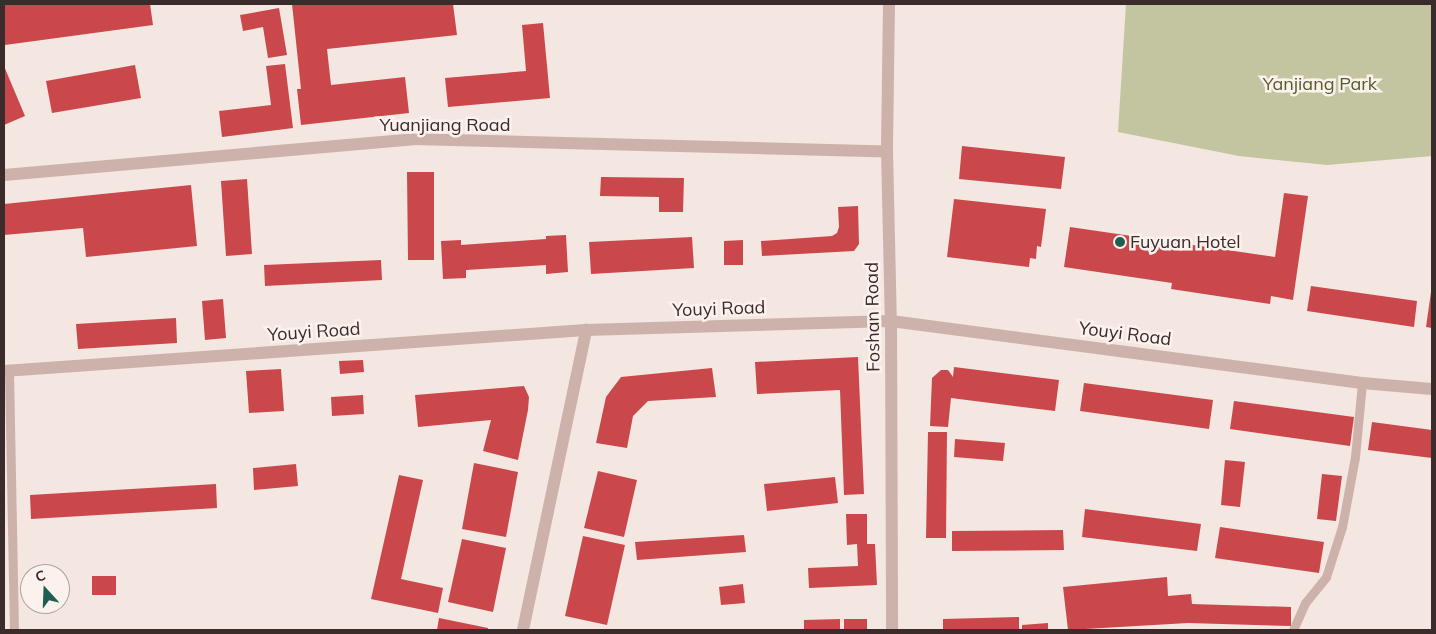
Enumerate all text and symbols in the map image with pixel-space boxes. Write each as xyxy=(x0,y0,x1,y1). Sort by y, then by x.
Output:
park label: Yanjiang Park xyxy=(1263,73,1377,95)
street label: Yuanjiang Road xyxy=(380,114,510,136)
place label: Fuyuan Hotel xyxy=(1130,231,1241,253)
marker: Fuyuan Hotel xyxy=(1114,236,1126,248)
street label: Foshan Road xyxy=(861,262,885,372)
street label: Youyi Road xyxy=(672,297,766,321)
street label: Youyi Road xyxy=(267,318,361,346)
street label: Youyi Road xyxy=(1078,318,1172,350)
north arrow xyxy=(20,564,70,614)
text: С xyxy=(33,566,48,586)

